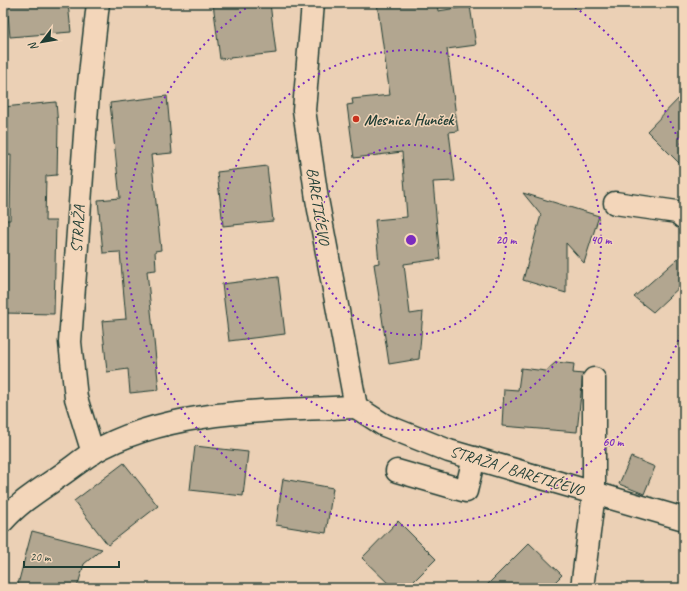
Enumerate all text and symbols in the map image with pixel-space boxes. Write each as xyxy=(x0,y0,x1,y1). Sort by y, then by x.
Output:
north arrow xyxy=(22,22,62,62)
text: N xyxy=(25,39,41,54)
place label: Mesnica Hunček xyxy=(364,110,455,130)
marker: Mesnica Hunček xyxy=(351,114,361,124)
street label: BARETIĆEVO xyxy=(302,166,334,248)
street label: STRAŽA xyxy=(66,204,90,254)
text: 20 m xyxy=(496,232,517,248)
text: 40 m xyxy=(591,232,612,248)
centre of rings xyxy=(404,233,418,247)
text: 60 m xyxy=(603,434,625,450)
street label: STRAŽA / BARETIĆEVO xyxy=(448,441,588,501)
scale bar xyxy=(24,543,119,569)
text: 20 m xyxy=(30,549,52,565)

